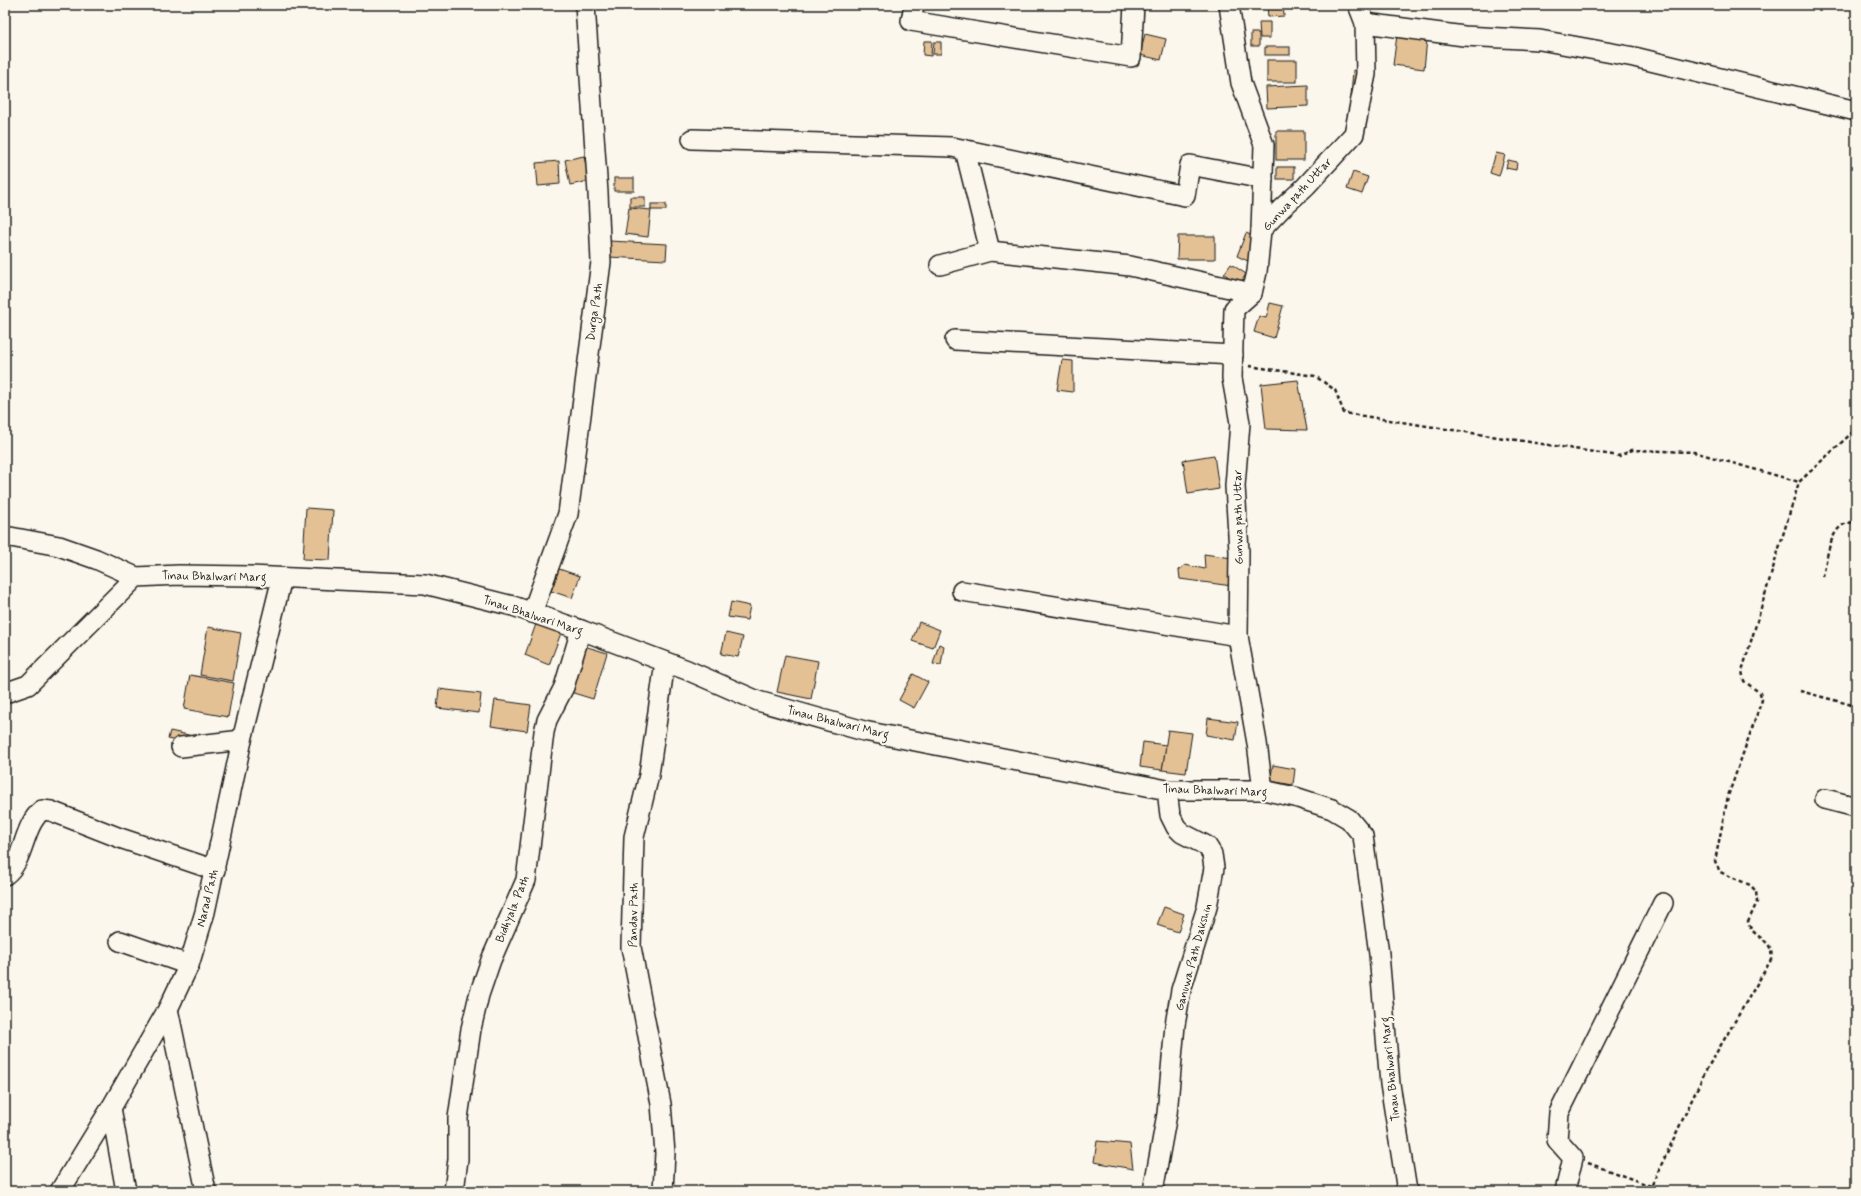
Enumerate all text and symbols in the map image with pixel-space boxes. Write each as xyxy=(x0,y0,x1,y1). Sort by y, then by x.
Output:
street label: Gunwa path Uttar xyxy=(1259,154,1336,235)
street label: Durga Path xyxy=(583,282,607,342)
street label: Gunwa path Uttar xyxy=(1230,469,1248,565)
street label: Tinau Bhalwari Marg xyxy=(161,568,267,587)
street label: Tinau Bhalwari Marg xyxy=(480,592,585,641)
street label: Tinau Bhalwari Marg xyxy=(785,703,891,744)
street label: Tinau Bhalwari Marg xyxy=(1162,781,1268,802)
street label: Narad Path xyxy=(193,868,223,929)
street label: Bidhyala Path xyxy=(492,874,534,945)
street label: Pandav Path xyxy=(625,882,643,948)
street label: Ganuwa Path Dakshin xyxy=(1172,902,1216,1013)
street label: Tinau Bhalwari Marg xyxy=(1378,1016,1405,1122)

